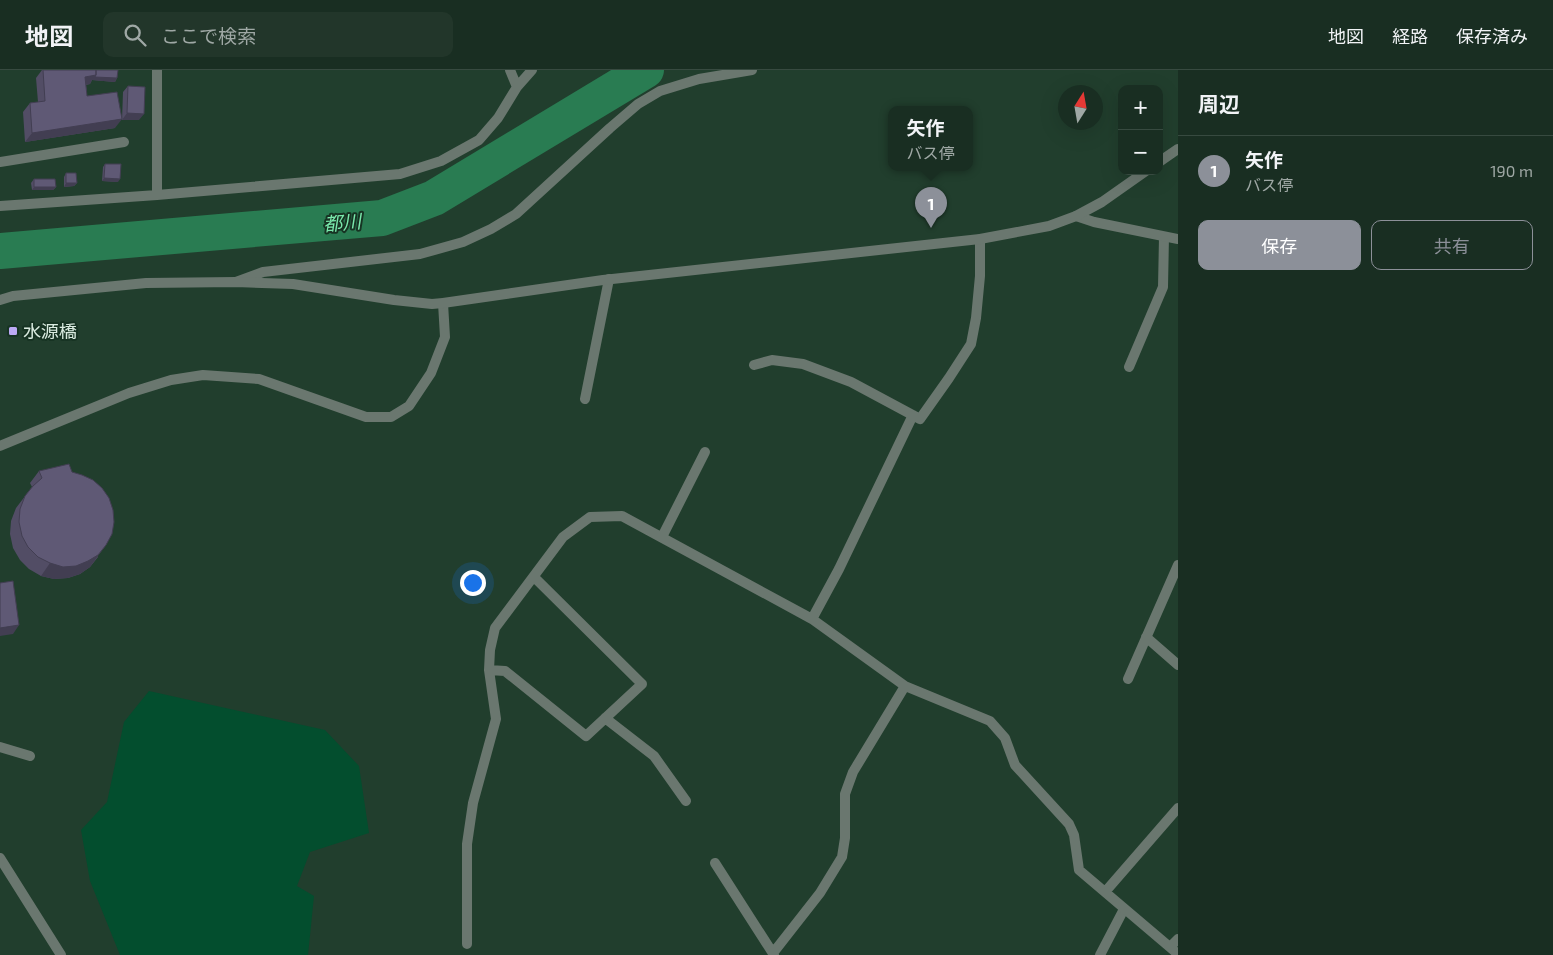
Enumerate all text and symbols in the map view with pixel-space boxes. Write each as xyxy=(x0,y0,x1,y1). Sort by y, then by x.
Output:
search box xyxy=(103,12,453,57)
text: 地図 xyxy=(25,21,73,50)
icon: search xyxy=(121,21,149,49)
text: ここで検索 xyxy=(161,24,256,47)
text: 地図 xyxy=(1328,25,1364,47)
text: 経路 xyxy=(1392,25,1428,47)
text: 保存済み xyxy=(1456,25,1528,47)
north arrow xyxy=(1058,85,1103,130)
map controls xyxy=(1118,85,1163,175)
button: + xyxy=(1118,85,1163,130)
text: 周辺 xyxy=(1198,91,1240,116)
popup xyxy=(888,106,973,171)
text: 矢作 xyxy=(906,116,945,139)
button: − xyxy=(1118,130,1163,175)
text: バス停 xyxy=(906,143,955,162)
text: 矢作 xyxy=(1245,148,1283,171)
text: 1 xyxy=(1211,161,1217,180)
text: 190 m xyxy=(1490,161,1533,180)
text: バス停 xyxy=(1245,175,1293,194)
pin: 1 xyxy=(915,187,947,228)
water label: 都川 xyxy=(322,209,364,235)
button: 保存 xyxy=(1198,220,1361,270)
button: 共有 xyxy=(1371,220,1533,270)
place label: 水源橋 xyxy=(23,320,77,342)
marker: 水源橋 xyxy=(7,325,19,337)
your location xyxy=(460,570,486,596)

